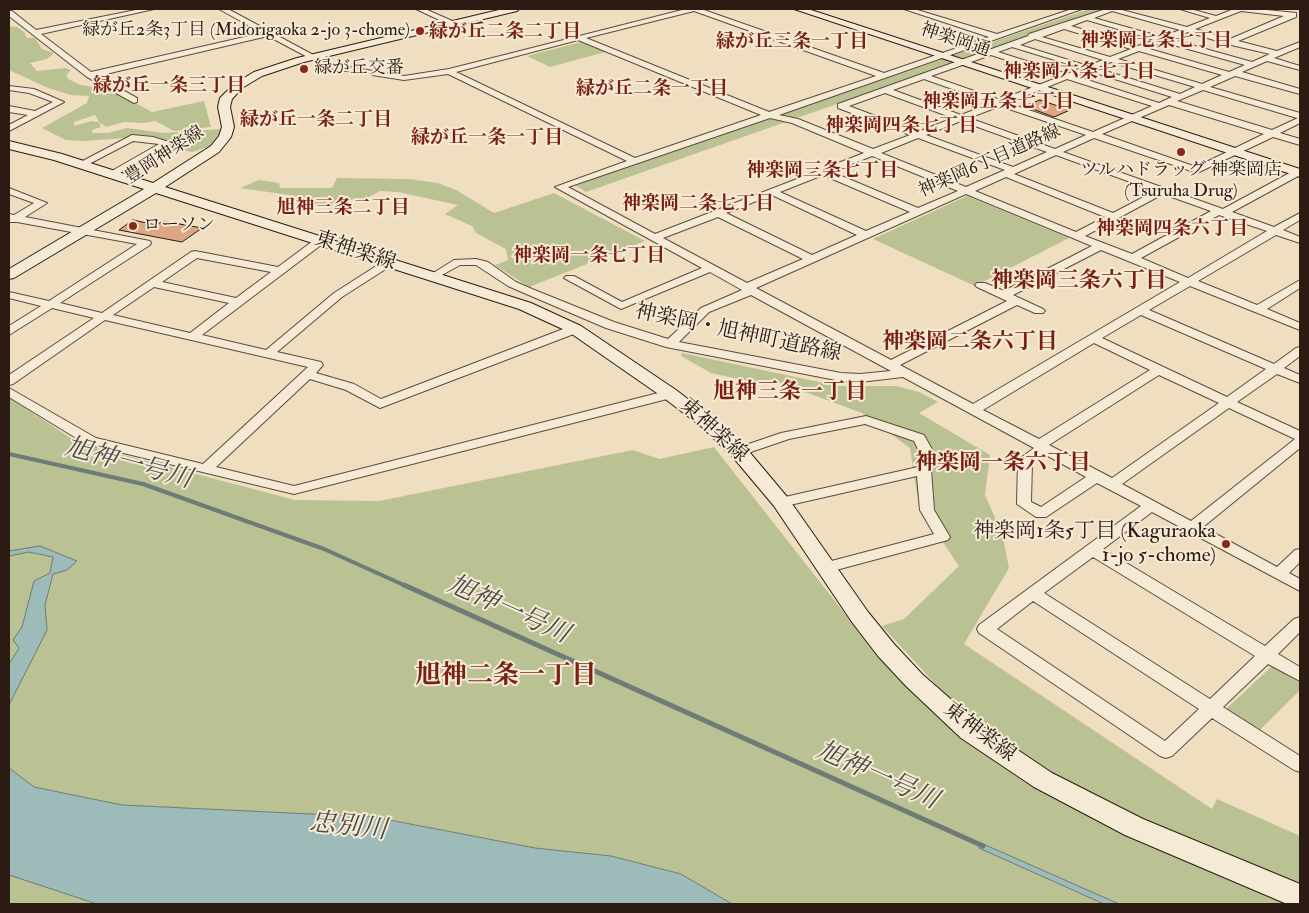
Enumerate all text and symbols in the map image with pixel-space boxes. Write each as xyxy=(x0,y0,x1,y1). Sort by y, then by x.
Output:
place label: 緑が丘2条3丁目 (Midorigaoka 2-jo 3-chome) xyxy=(82,20,410,42)
street label: 神楽岡通 xyxy=(917,20,993,62)
district label: 緑が丘二条二丁目 xyxy=(429,22,581,44)
marker: 緑が丘2条3丁目 (Midorigaoka 2-jo 3-chome) xyxy=(414,25,426,37)
district label: 神楽岡七条七丁目 xyxy=(1080,31,1232,53)
district label: 緑が丘三条一丁目 xyxy=(716,32,868,54)
place label: 緑が丘交番 xyxy=(314,58,404,80)
district label: 神楽岡六条七丁目 xyxy=(1003,62,1155,84)
marker: 緑が丘交番 xyxy=(298,63,310,75)
district label: 緑が丘一条三丁目 xyxy=(93,76,245,98)
district label: 緑が丘二条一丁目 xyxy=(576,79,728,101)
district label: 神楽岡五条七丁目 xyxy=(922,92,1074,114)
district label: 緑が丘一条二丁目 xyxy=(240,110,392,132)
district label: 神楽岡四条七丁目 xyxy=(825,116,977,138)
street label: 神楽岡6丁目道路線 xyxy=(916,121,1064,203)
street label: 豊岡神楽線 xyxy=(121,122,209,190)
district label: 緑が丘一条一丁目 xyxy=(411,128,563,150)
marker: ツルハドラッグ 神楽岡店 (Tsuruha Drug) xyxy=(1175,146,1187,158)
place label: ツルハドラッグ 神楽岡店 (Tsuruha Drug) xyxy=(1080,160,1282,202)
district label: 神楽岡三条七丁目 xyxy=(746,161,898,183)
district label: 神楽岡二条七丁目 xyxy=(622,194,774,216)
district label: 旭神三条二丁目 xyxy=(277,198,409,220)
place label: ローソン xyxy=(143,215,215,237)
district label: 神楽岡四条六丁目 xyxy=(1096,219,1248,241)
marker: ローソン xyxy=(127,220,139,232)
street label: 東神楽線 xyxy=(311,227,399,277)
district label: 神楽岡一条七丁目 xyxy=(513,246,665,268)
district label: 神楽岡三条六丁目 xyxy=(991,269,1167,295)
street label: 神楽岡・旭神町道路線 xyxy=(633,300,843,368)
district label: 神楽岡二条六丁目 xyxy=(882,330,1058,356)
district label: 旭神三条一丁目 xyxy=(713,380,867,406)
street label: 東神楽線 xyxy=(673,394,753,468)
water label: 旭神一号川 xyxy=(61,433,195,497)
district label: 神楽岡一条六丁目 xyxy=(915,451,1091,477)
place label: 神楽岡1条5丁目 (Kaguraoka 1-jo 5-chome) xyxy=(973,519,1216,569)
marker: 神楽岡1条5丁目 (Kaguraoka 1-jo 5-chome) xyxy=(1220,538,1232,550)
water label: 旭神一号川 xyxy=(442,570,574,652)
district label: 旭神二条一丁目 xyxy=(415,661,597,693)
street label: 東神楽線 xyxy=(938,698,1020,768)
water label: 旭神一号川 xyxy=(811,736,943,818)
water label: 忠別川 xyxy=(308,808,388,848)

